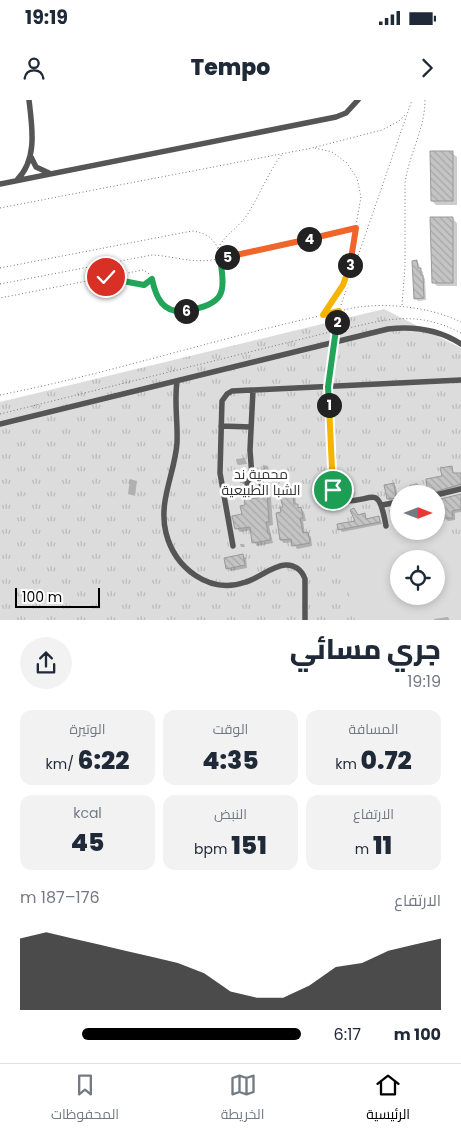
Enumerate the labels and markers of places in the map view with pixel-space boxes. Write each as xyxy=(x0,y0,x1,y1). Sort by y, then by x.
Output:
pin: 4 xyxy=(296,226,322,252)
pin: 5 xyxy=(214,244,240,270)
pin: 3 xyxy=(338,252,362,278)
pin xyxy=(85,256,127,298)
pin: 6 xyxy=(174,298,198,324)
pin: 2 xyxy=(324,310,350,334)
pin: 1 xyxy=(316,392,342,418)
pin xyxy=(312,469,354,511)

